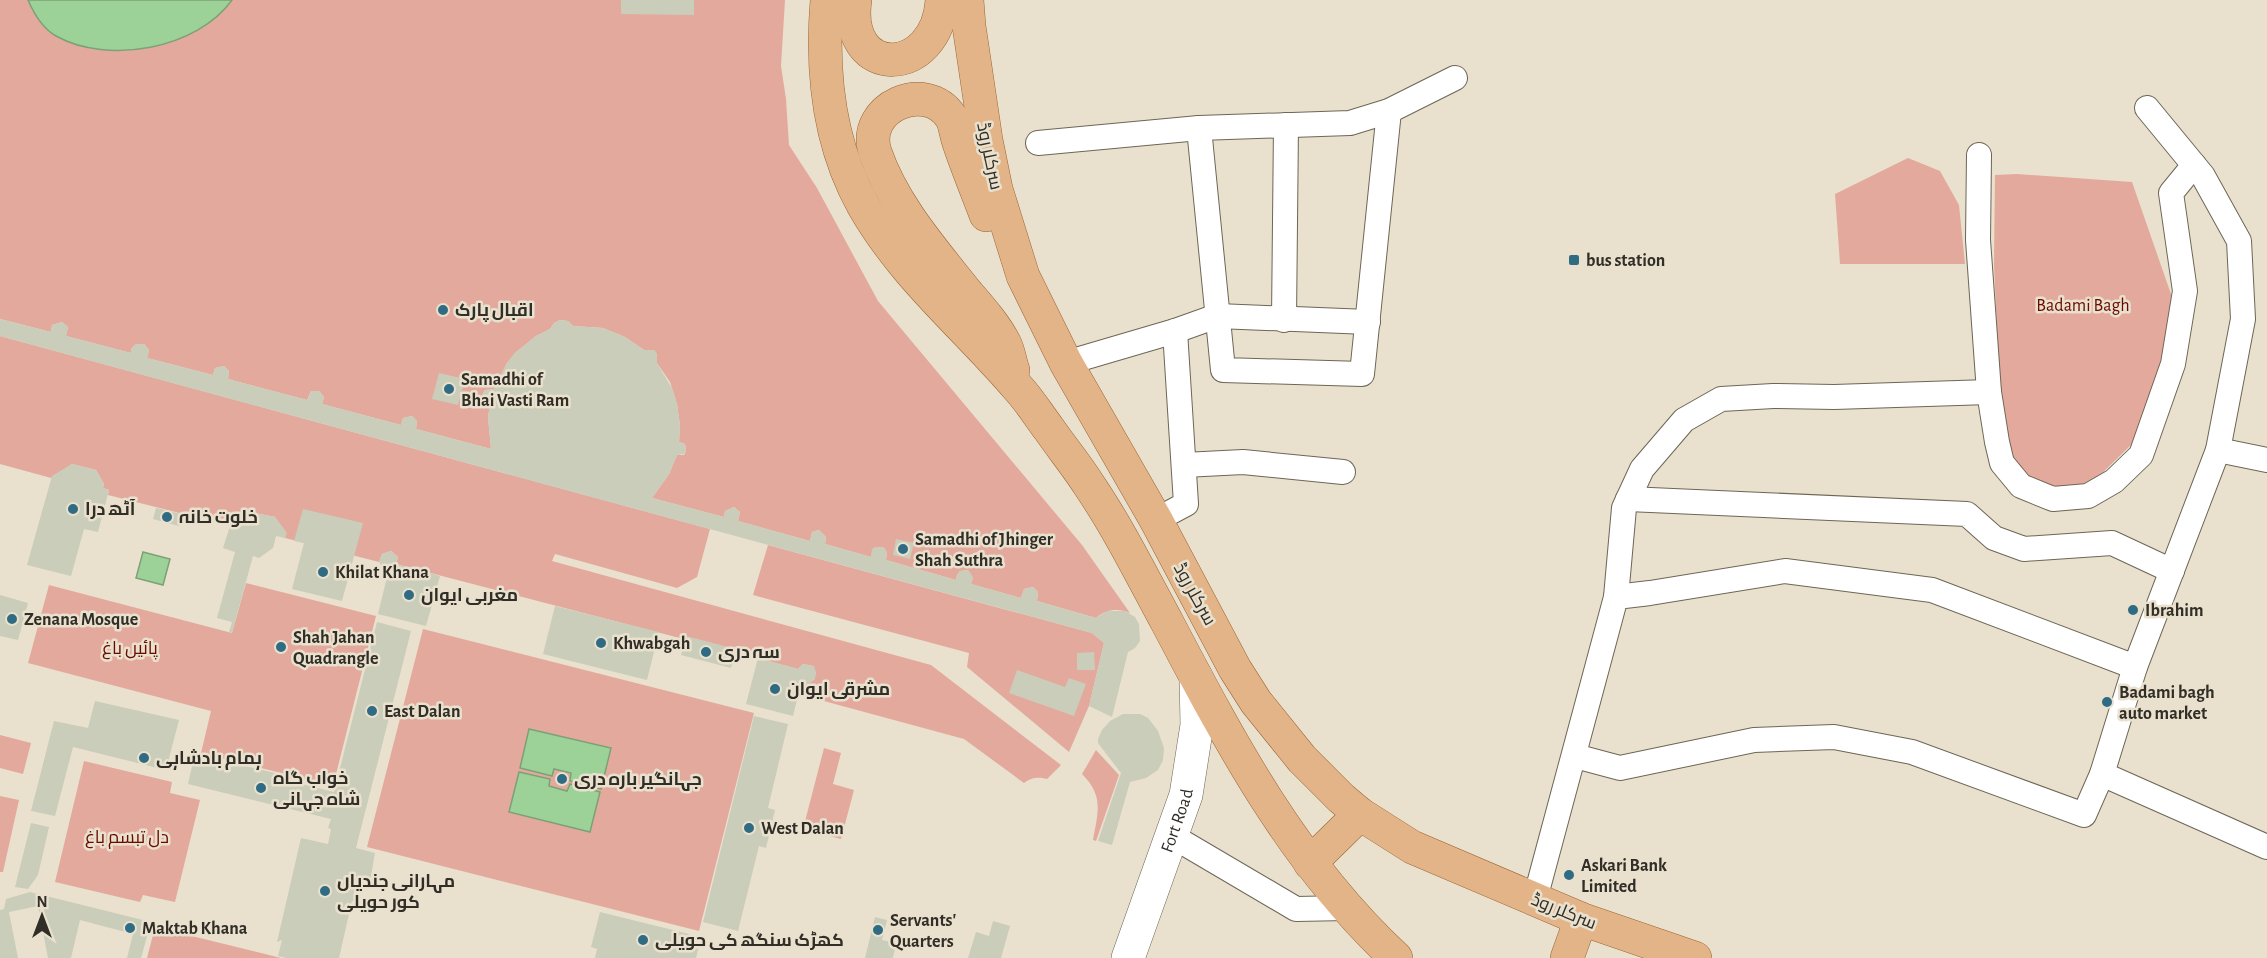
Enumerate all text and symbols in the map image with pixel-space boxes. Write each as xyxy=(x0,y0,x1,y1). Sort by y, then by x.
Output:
street label: سرکلر روڈ xyxy=(972,121,1005,192)
place label: bus station xyxy=(1586,252,1665,270)
marker: bus station xyxy=(1567,253,1581,267)
park label: Badami Bagh xyxy=(2036,297,2130,315)
place label: اقبال پارک xyxy=(455,302,534,322)
marker: اقبال پارک xyxy=(436,303,450,317)
place label: Samadhi of Bhai Vasti Ram xyxy=(461,371,569,410)
marker: Samadhi of Bhai Vasti Ram xyxy=(442,382,456,396)
place label: آٹھ درا xyxy=(85,499,136,519)
marker: آٹھ درا xyxy=(66,502,80,516)
place label: خلوت خانہ xyxy=(179,509,258,528)
marker: خلوت خانہ xyxy=(160,510,174,524)
place label: Samadhi of Jhinger Shah Suthra xyxy=(915,531,1054,570)
marker: Samadhi of Jhinger Shah Suthra xyxy=(896,542,910,556)
street label: سرکلر روڈ xyxy=(1169,560,1219,629)
place label: Khilat Khana xyxy=(335,564,429,582)
marker: Khilat Khana xyxy=(316,565,330,579)
place label: مغربی ایوان xyxy=(421,587,518,606)
marker: مغربی ایوان xyxy=(402,588,416,602)
place label: Ibrahim xyxy=(2145,602,2203,620)
marker: Ibrahim xyxy=(2126,603,2140,617)
place label: Zenana Mosque xyxy=(24,611,138,629)
marker: Zenana Mosque xyxy=(5,612,19,626)
place label: Shah Jahan Quadrangle xyxy=(293,629,379,668)
place label: Khwabgah xyxy=(613,635,690,653)
marker: Khwabgah xyxy=(594,636,608,650)
park label: پائیں باغ xyxy=(102,640,158,660)
marker: Shah Jahan Quadrangle xyxy=(274,640,288,654)
place label: سہ دری xyxy=(718,644,780,662)
marker: سہ دری xyxy=(699,645,713,659)
place label: مشرقی ایوان xyxy=(787,680,890,700)
marker: مشرقی ایوان xyxy=(768,682,782,696)
place label: Badami bagh auto market xyxy=(2119,684,2215,723)
marker: Badami bagh auto market xyxy=(2100,695,2114,709)
place label: East Dalan xyxy=(384,703,460,721)
marker: East Dalan xyxy=(365,704,379,718)
place label: ہمام بادشاہی xyxy=(156,749,262,770)
marker: ہمام بادشاہی xyxy=(137,751,151,765)
place label: خواب گاہ شاہ جہانی xyxy=(273,770,360,811)
place label: جہانگیر بارہ دری xyxy=(574,771,702,791)
marker: جہانگیر بارہ دری xyxy=(555,772,569,786)
marker: خواب گاہ شاہ جہانی xyxy=(254,781,268,795)
street label: Fort Road xyxy=(1158,788,1197,855)
place label: West Dalan xyxy=(761,820,844,838)
marker: West Dalan xyxy=(742,821,756,835)
park label: دل تبسم باغ xyxy=(85,829,169,849)
place label: Askari Bank Limited xyxy=(1581,857,1667,896)
marker: Askari Bank Limited xyxy=(1562,868,1576,882)
place label: مہارانی جندیاں کور حویلی xyxy=(337,873,455,913)
marker: مہارانی جندیاں کور حویلی xyxy=(318,884,332,898)
north arrow xyxy=(12,886,72,946)
street label: سرکلر روڈ xyxy=(1528,891,1599,934)
text: N xyxy=(36,894,48,910)
place label: Servants' Quarters xyxy=(890,912,956,951)
place label: Maktab Khana xyxy=(142,920,248,938)
marker: Maktab Khana xyxy=(123,921,137,935)
marker: Servants' Quarters xyxy=(871,923,885,937)
place label: کھڑک سنگھ کی حویلی xyxy=(655,931,844,951)
marker: کھڑک سنگھ کی حویلی xyxy=(636,933,650,947)

